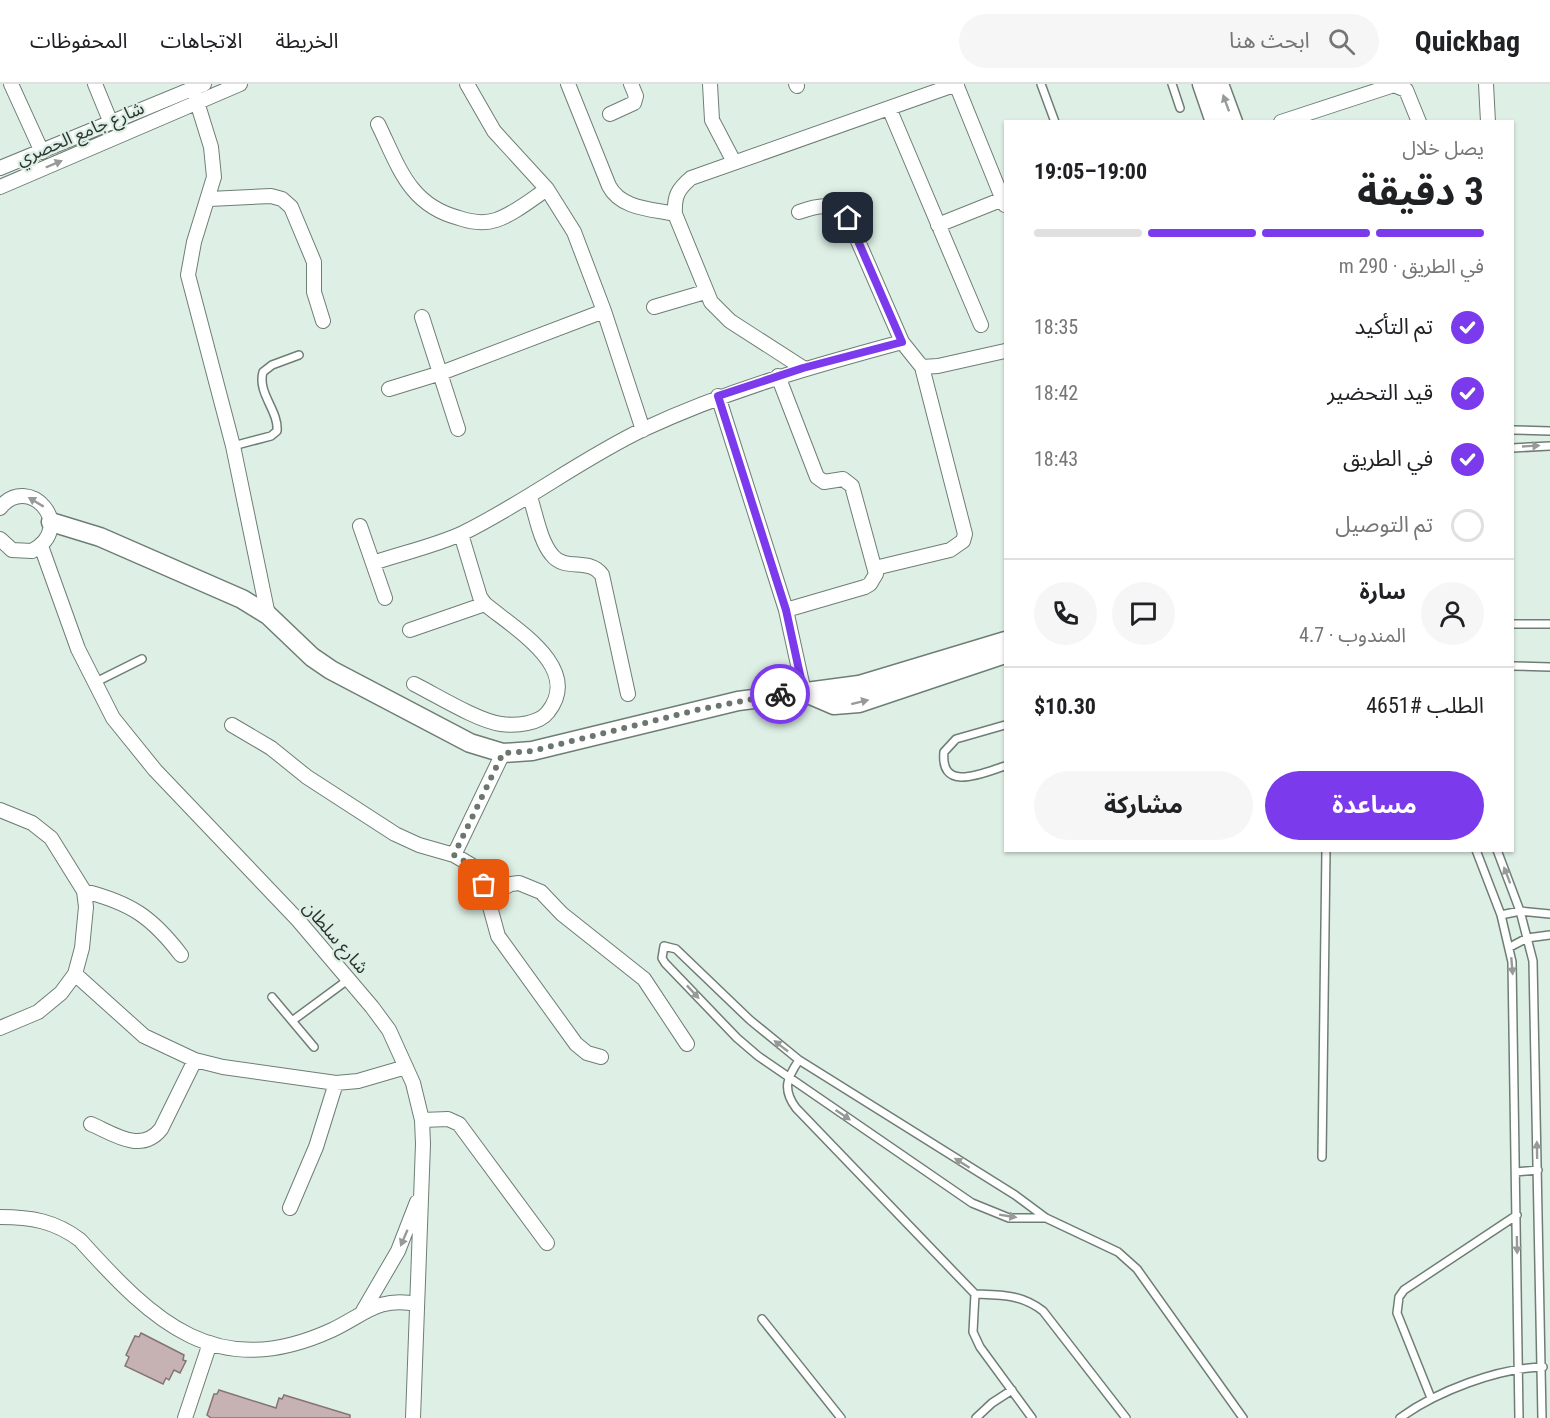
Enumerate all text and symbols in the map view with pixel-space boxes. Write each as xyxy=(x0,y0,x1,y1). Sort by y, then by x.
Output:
search box xyxy=(959,14,1379,68)
icon: search xyxy=(1325,25,1358,58)
text: Quickbag xyxy=(1415,25,1520,58)
text: ابحث هنا xyxy=(1229,28,1310,53)
text: المحفوظات xyxy=(30,29,127,53)
text: الاتجاهات xyxy=(160,29,242,53)
text: الخريطة xyxy=(275,29,338,53)
one-way arrow xyxy=(1220,94,1230,112)
street label: شارع جامع الحصري xyxy=(13,97,148,173)
text: يصل خلال xyxy=(1402,136,1484,160)
one-way arrow xyxy=(45,159,62,168)
text: 19:00–19:05 xyxy=(1034,159,1147,184)
text: 3 دقيقة xyxy=(1357,169,1484,215)
pin xyxy=(822,192,873,243)
icon: home xyxy=(831,201,864,234)
text: في الطريق · 290 m xyxy=(1339,254,1484,278)
icon: check xyxy=(1451,311,1484,344)
text: تم التأكيد xyxy=(1355,314,1433,339)
text: 18:35 xyxy=(1034,315,1078,339)
icon: check xyxy=(1451,377,1484,410)
text: قيد التحضير xyxy=(1327,380,1433,405)
text: 18:42 xyxy=(1034,381,1078,405)
one-way arrow xyxy=(1521,442,1540,451)
icon: check xyxy=(1451,443,1484,476)
text: في الطريق xyxy=(1343,446,1433,471)
text: 18:43 xyxy=(1034,447,1078,471)
one-way arrow xyxy=(27,497,44,507)
text: تم التوصيل xyxy=(1335,512,1433,537)
text: سارة xyxy=(1360,579,1406,604)
button: phone xyxy=(1034,582,1097,645)
button: chat xyxy=(1112,582,1175,645)
button: person xyxy=(1421,582,1484,645)
text: المندوب · 4.7 xyxy=(1299,623,1406,647)
courier xyxy=(750,664,810,724)
icon: bike xyxy=(764,678,797,711)
text: الطلب #4651 xyxy=(1366,693,1484,718)
text: $10.30 xyxy=(1034,694,1096,719)
one-way arrow xyxy=(851,696,869,706)
button: مشاركة xyxy=(1034,771,1253,840)
button: مساعدة xyxy=(1265,771,1484,840)
pin xyxy=(458,859,509,910)
one-way arrow xyxy=(1501,866,1511,884)
icon: bag xyxy=(467,868,500,901)
street label: شارع سلطان xyxy=(296,896,373,980)
one-way arrow xyxy=(1507,957,1517,976)
one-way arrow xyxy=(686,984,699,999)
one-way arrow xyxy=(773,1039,789,1052)
one-way arrow xyxy=(834,1109,850,1121)
one-way arrow xyxy=(1532,1140,1542,1159)
one-way arrow xyxy=(954,1157,970,1168)
one-way arrow xyxy=(999,1212,1018,1221)
one-way arrow xyxy=(399,1230,409,1248)
one-way arrow xyxy=(1512,1235,1522,1254)

